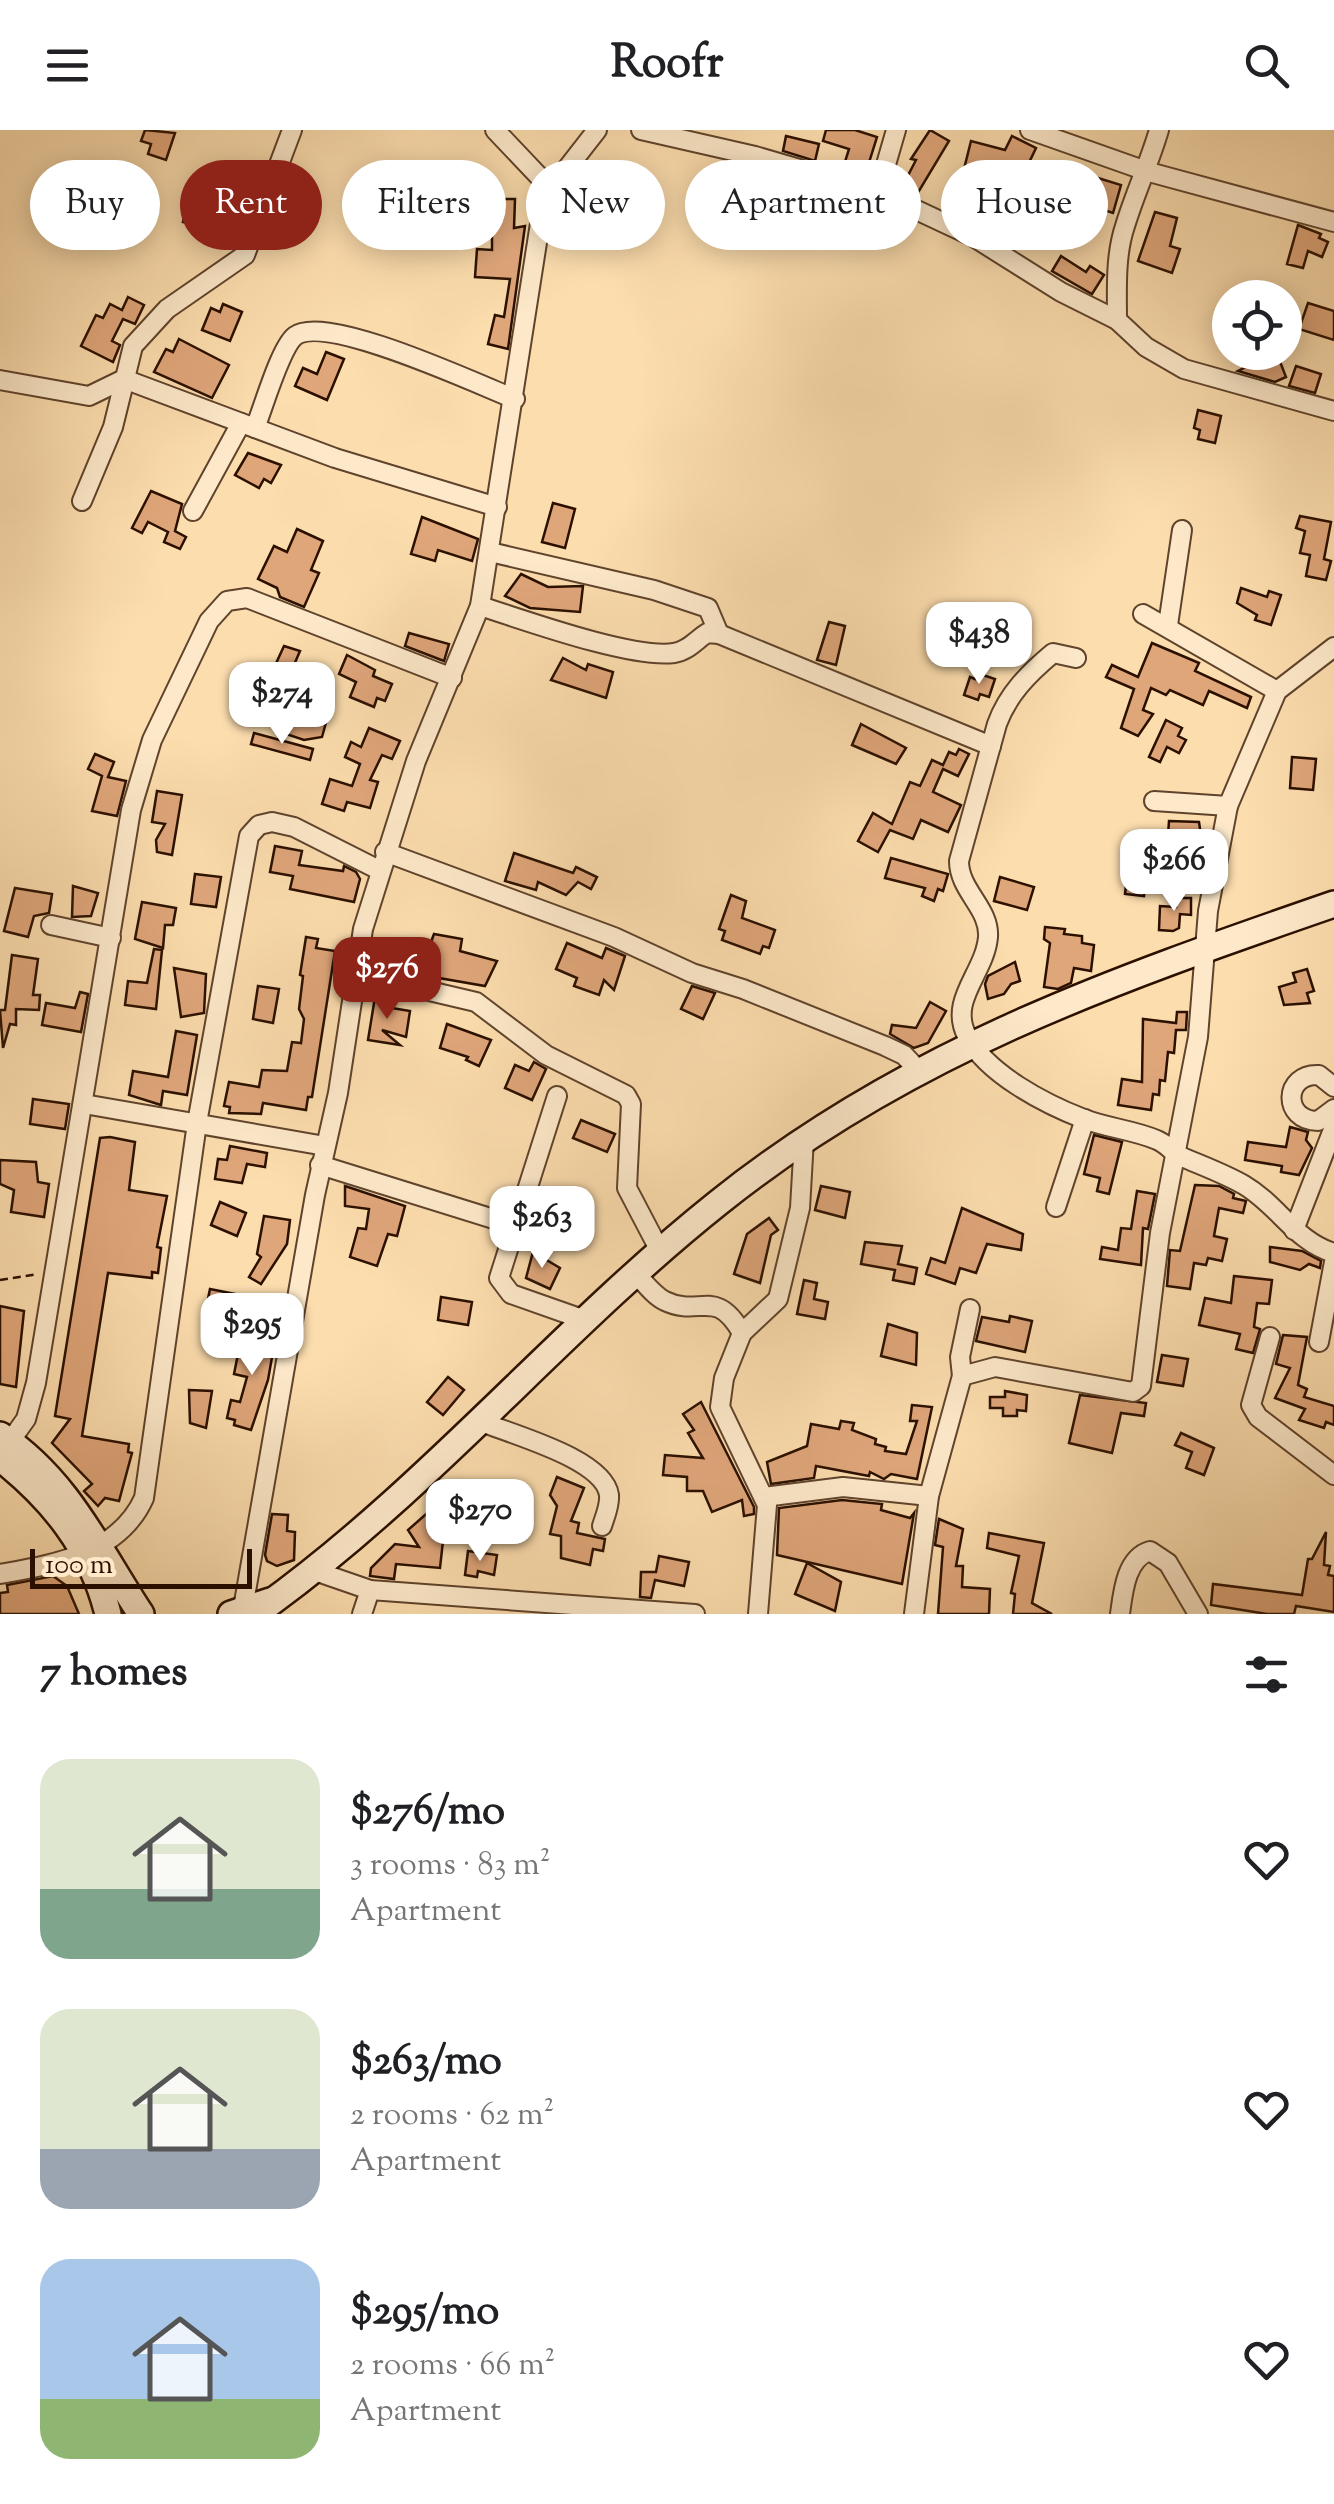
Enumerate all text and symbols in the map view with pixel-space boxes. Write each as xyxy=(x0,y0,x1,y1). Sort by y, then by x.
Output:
text: Roofr xyxy=(611,33,723,98)
icon: menu xyxy=(40,38,95,93)
icon: search xyxy=(1239,38,1294,93)
chip: Buy xyxy=(30,160,160,250)
chip: Rent xyxy=(180,160,322,250)
chip: Filters xyxy=(342,160,506,250)
chip: New xyxy=(526,160,665,250)
chip: Apartment xyxy=(685,160,921,250)
chip: House xyxy=(941,160,1108,250)
map controls xyxy=(1212,280,1302,370)
button: locate xyxy=(1212,280,1302,370)
pin: $438 xyxy=(920,602,1038,687)
text: $438 xyxy=(948,611,1010,657)
pin: $274 xyxy=(223,662,341,747)
text: $274 xyxy=(251,671,313,717)
pin: $266 xyxy=(1115,829,1233,914)
text: $266 xyxy=(1142,838,1206,884)
pin: $276 xyxy=(328,937,446,1022)
text: $276 xyxy=(355,946,419,992)
pin: $263 xyxy=(483,1186,601,1271)
text: $263 xyxy=(512,1195,572,1241)
pin: $295 xyxy=(193,1293,311,1378)
text: $295 xyxy=(223,1302,281,1348)
pin: $270 xyxy=(421,1479,539,1564)
text: $270 xyxy=(448,1488,512,1534)
scale bar xyxy=(30,1544,252,1588)
text: 100 m xyxy=(45,1546,113,1586)
text: 7 homes xyxy=(40,1644,188,1704)
icon: filters xyxy=(1239,1647,1294,1702)
text: $276/mo xyxy=(350,1783,505,1843)
icon: home xyxy=(120,1799,240,1919)
icon: heart xyxy=(1239,1832,1294,1887)
text: 3 rooms · 83 m² xyxy=(350,1843,550,1889)
text: Apartment xyxy=(350,1889,501,1935)
text: $263/mo xyxy=(350,2033,502,2093)
icon: home xyxy=(120,2049,240,2169)
icon: heart xyxy=(1239,2082,1294,2137)
text: 2 rooms · 62 m² xyxy=(350,2093,554,2139)
text: Apartment xyxy=(350,2139,501,2185)
text: $295/mo xyxy=(350,2283,499,2343)
icon: home xyxy=(120,2299,240,2419)
icon: heart xyxy=(1239,2332,1294,2387)
text: 2 rooms · 66 m² xyxy=(350,2343,555,2389)
text: Apartment xyxy=(350,2389,501,2435)

